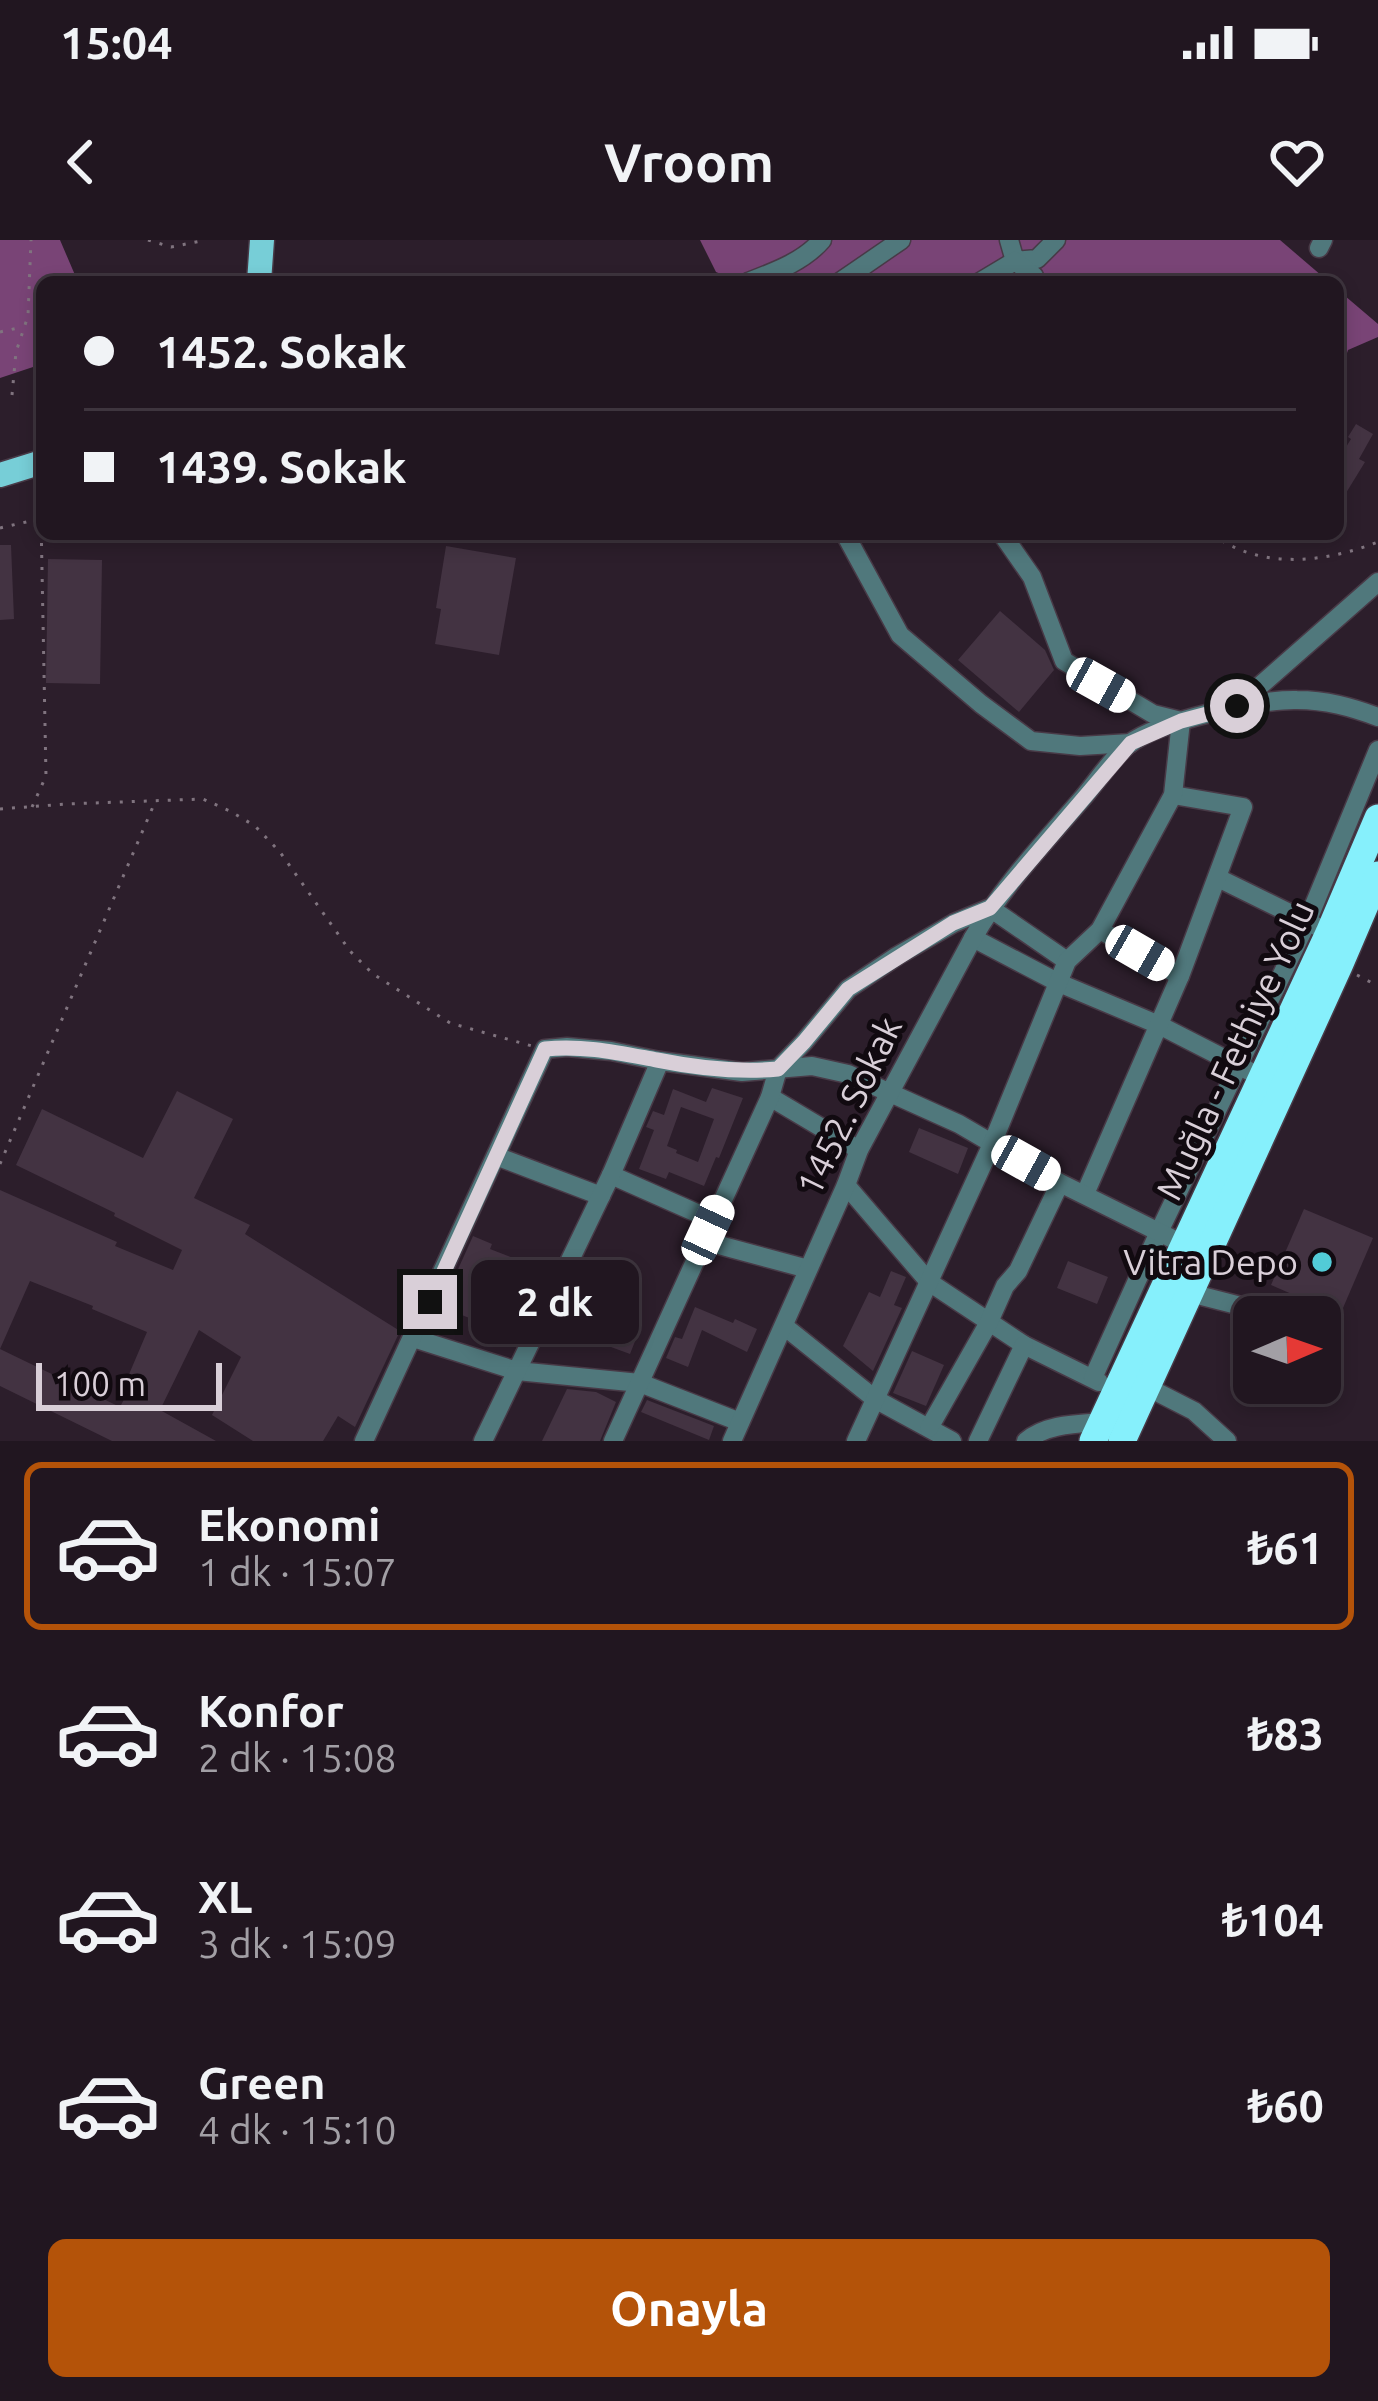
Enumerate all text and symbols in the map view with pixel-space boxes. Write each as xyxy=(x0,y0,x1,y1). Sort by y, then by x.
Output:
text: 15:04 xyxy=(60,17,173,68)
icon: back xyxy=(48,129,114,195)
icon: heart xyxy=(1264,129,1330,195)
text: Vroom xyxy=(604,132,774,192)
text: 1452. Sokak xyxy=(156,326,406,377)
text: 1439. Sokak xyxy=(156,441,406,492)
car xyxy=(1061,652,1141,718)
route start xyxy=(1210,679,1264,733)
street label: Muğla - Fethiye Yolu xyxy=(1147,894,1322,1206)
car xyxy=(1100,919,1180,987)
street label: 1452. Sokak xyxy=(788,1010,909,1202)
car xyxy=(986,1130,1066,1196)
car xyxy=(676,1190,740,1270)
place label: Vitra Depo xyxy=(1123,1241,1298,1282)
marker: Vitra Depo xyxy=(1309,1249,1335,1275)
callout: 2 dk xyxy=(472,1260,640,1344)
route end xyxy=(403,1275,457,1329)
text: 2 dk xyxy=(517,1280,593,1323)
north arrow xyxy=(1233,1296,1341,1404)
map controls xyxy=(1233,1296,1341,1404)
scale bar xyxy=(36,1357,222,1410)
text: 100 m xyxy=(54,1365,146,1402)
icon: car xyxy=(54,1492,162,1600)
text: Ekonomi xyxy=(198,1499,380,1550)
text: ₺61 xyxy=(1247,1522,1324,1573)
text: 1 dk · 15:07 xyxy=(198,1550,396,1593)
icon: car xyxy=(54,1678,162,1786)
text: Konfor xyxy=(198,1685,344,1736)
text: ₺83 xyxy=(1247,1708,1324,1759)
text: 2 dk · 15:08 xyxy=(198,1736,396,1779)
icon: car xyxy=(54,1864,162,1972)
text: XL xyxy=(198,1871,252,1922)
text: ₺104 xyxy=(1222,1894,1324,1945)
text: 3 dk · 15:09 xyxy=(198,1922,396,1965)
icon: car xyxy=(54,2050,162,2158)
text: Green xyxy=(198,2057,325,2108)
text: ₺60 xyxy=(1247,2080,1324,2131)
text: 4 dk · 15:10 xyxy=(198,2108,396,2151)
button: Onayla xyxy=(48,2239,1330,2377)

